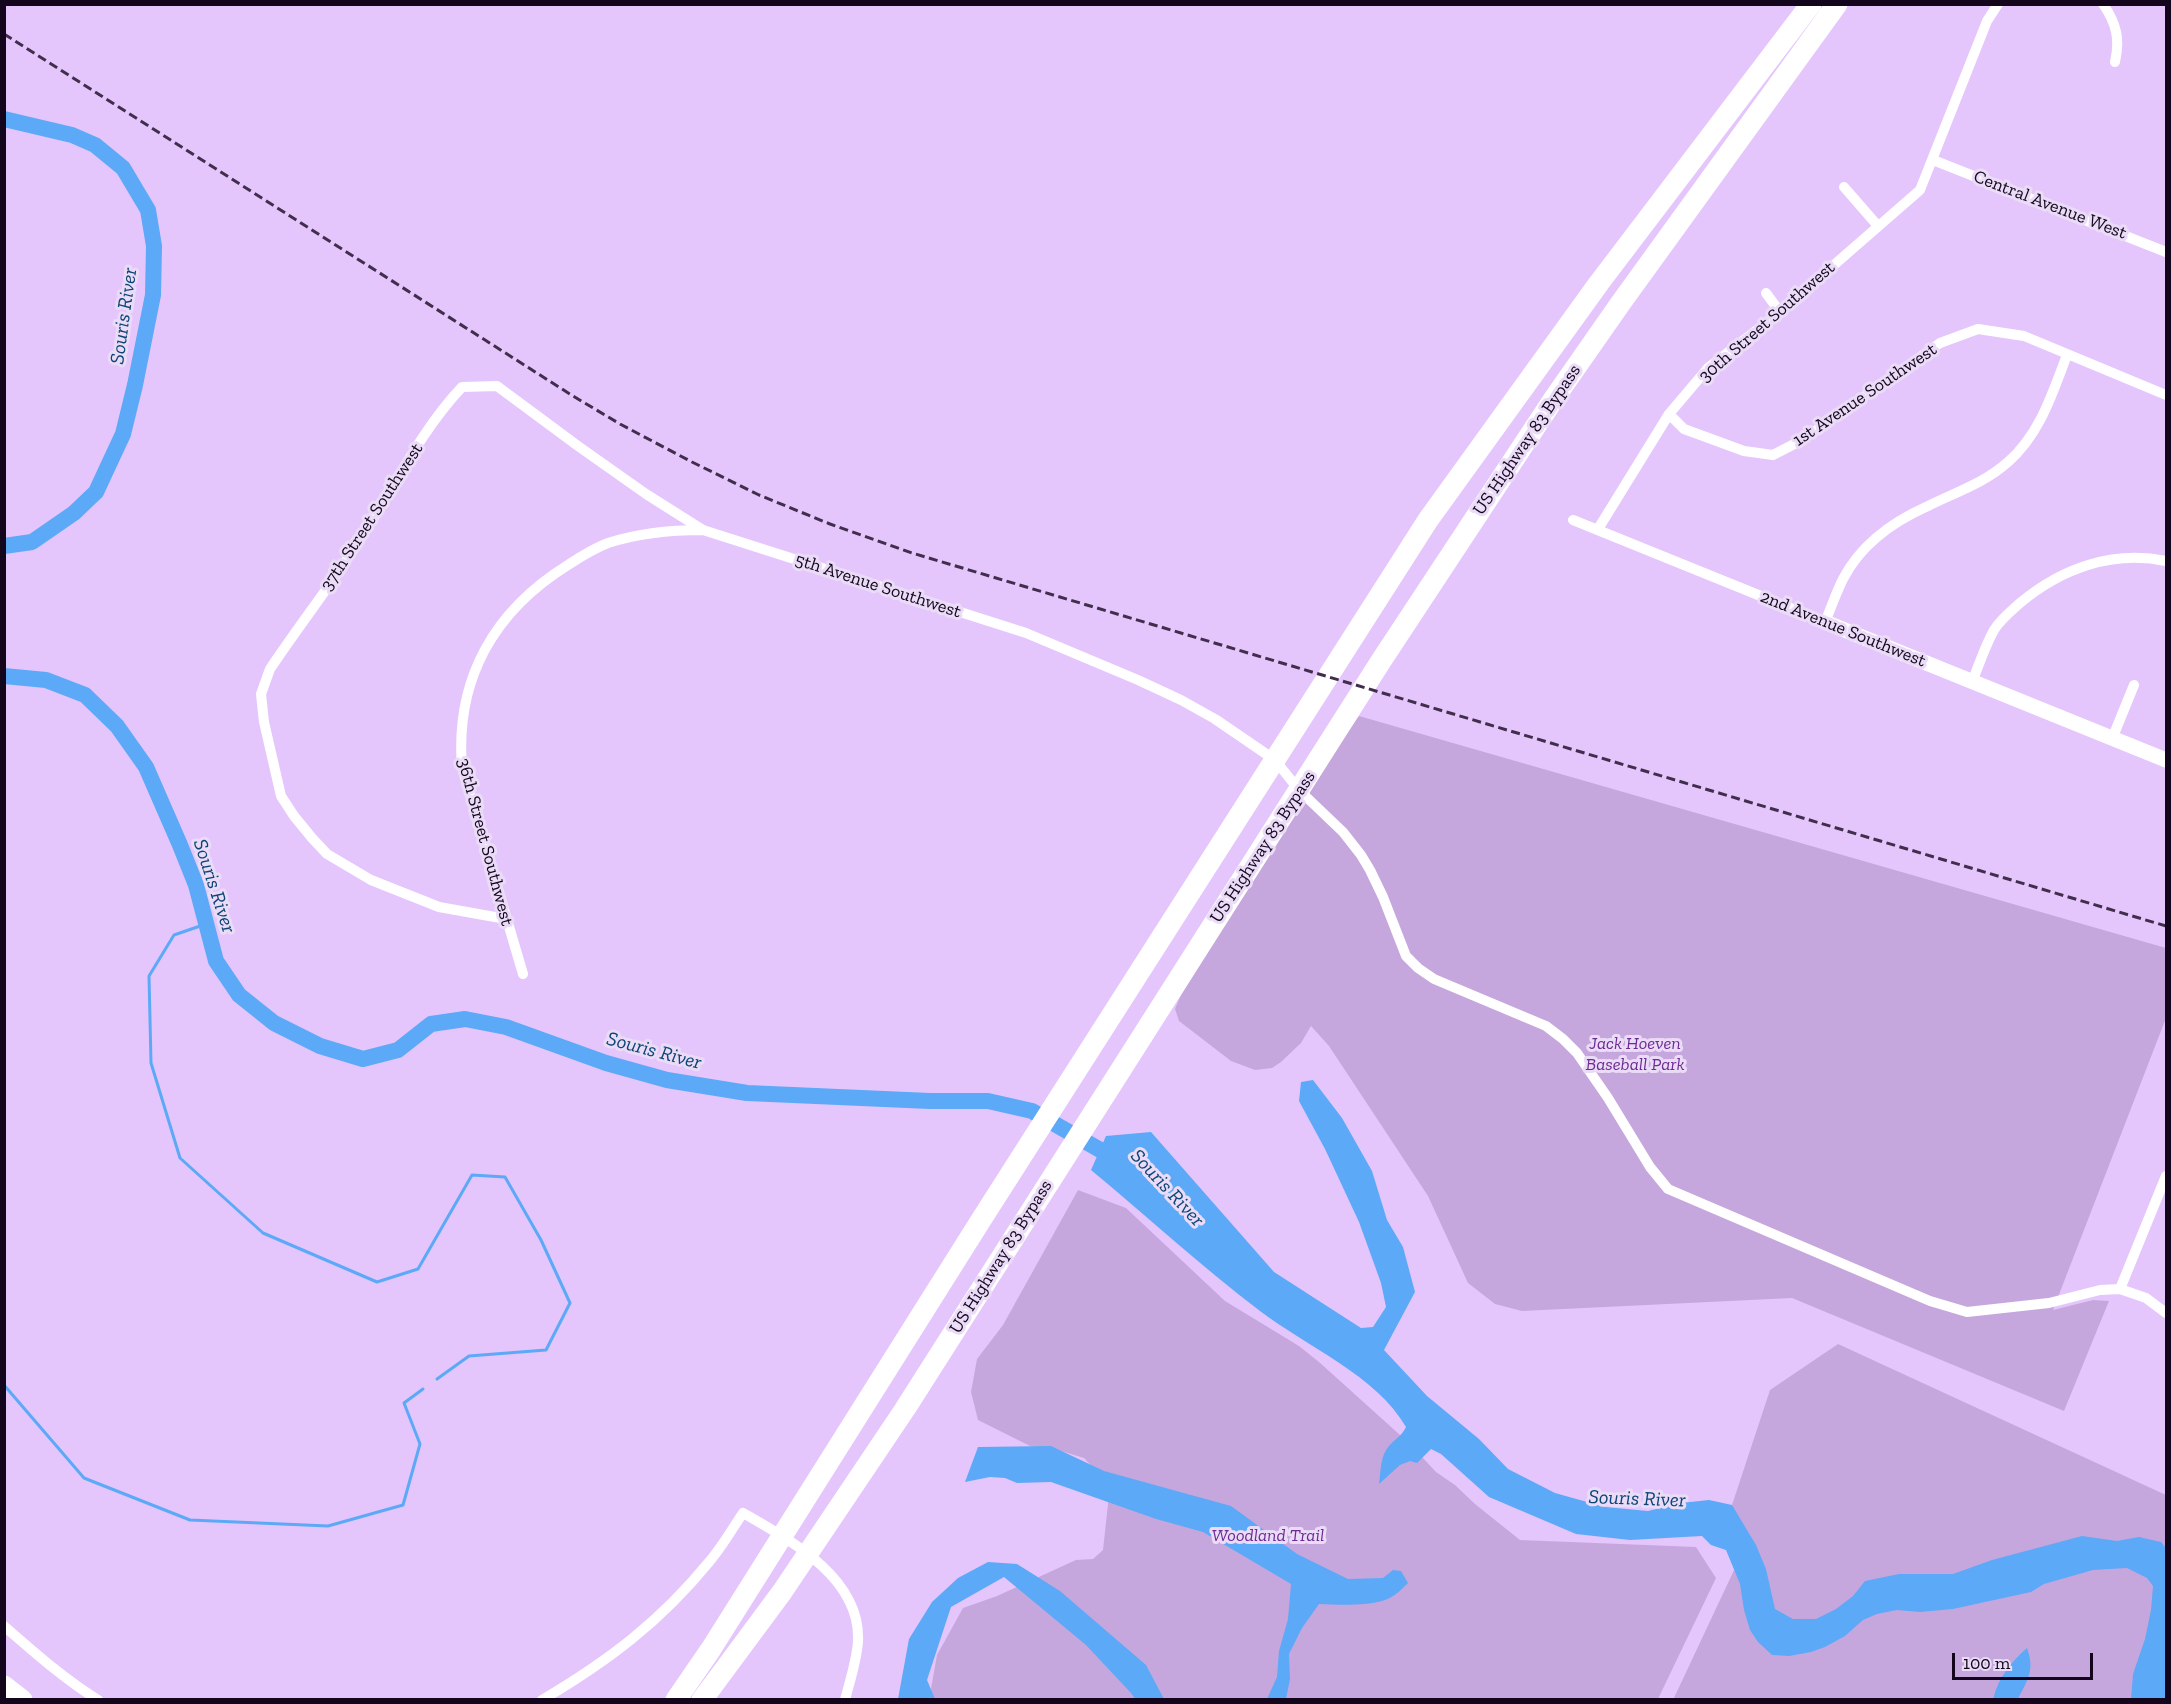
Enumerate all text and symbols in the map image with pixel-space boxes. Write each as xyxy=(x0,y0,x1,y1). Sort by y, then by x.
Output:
street label: Central Avenue West xyxy=(1970,166,2130,244)
street label: 30th Street Southwest xyxy=(1694,257,1840,387)
water label: Souris River xyxy=(105,266,143,366)
street label: 1st Avenue Southwest xyxy=(1789,339,1941,451)
street label: US Highway 83 Bypass xyxy=(1469,361,1585,519)
street label: 37th Street Southwest xyxy=(316,439,428,595)
street label: 5th Avenue Southwest xyxy=(792,549,964,623)
street label: 2nd Avenue Southwest xyxy=(1757,586,1929,672)
street label: 36th Street Southwest xyxy=(452,756,518,928)
street label: US Highway 83 Bypass xyxy=(1206,767,1320,927)
water label: Souris River xyxy=(188,836,240,936)
water label: Souris River xyxy=(604,1027,704,1075)
park label: Jack Hoeven Baseball Park xyxy=(1586,1033,1684,1076)
water label: Souris River xyxy=(1125,1144,1209,1232)
street label: US Highway 83 Bypass xyxy=(945,1176,1057,1338)
water label: Souris River xyxy=(1588,1485,1686,1513)
park label: Woodland Trail xyxy=(1212,1525,1324,1547)
scale bar xyxy=(1955,1641,2096,1679)
text: 100 m xyxy=(1963,1652,2010,1674)

